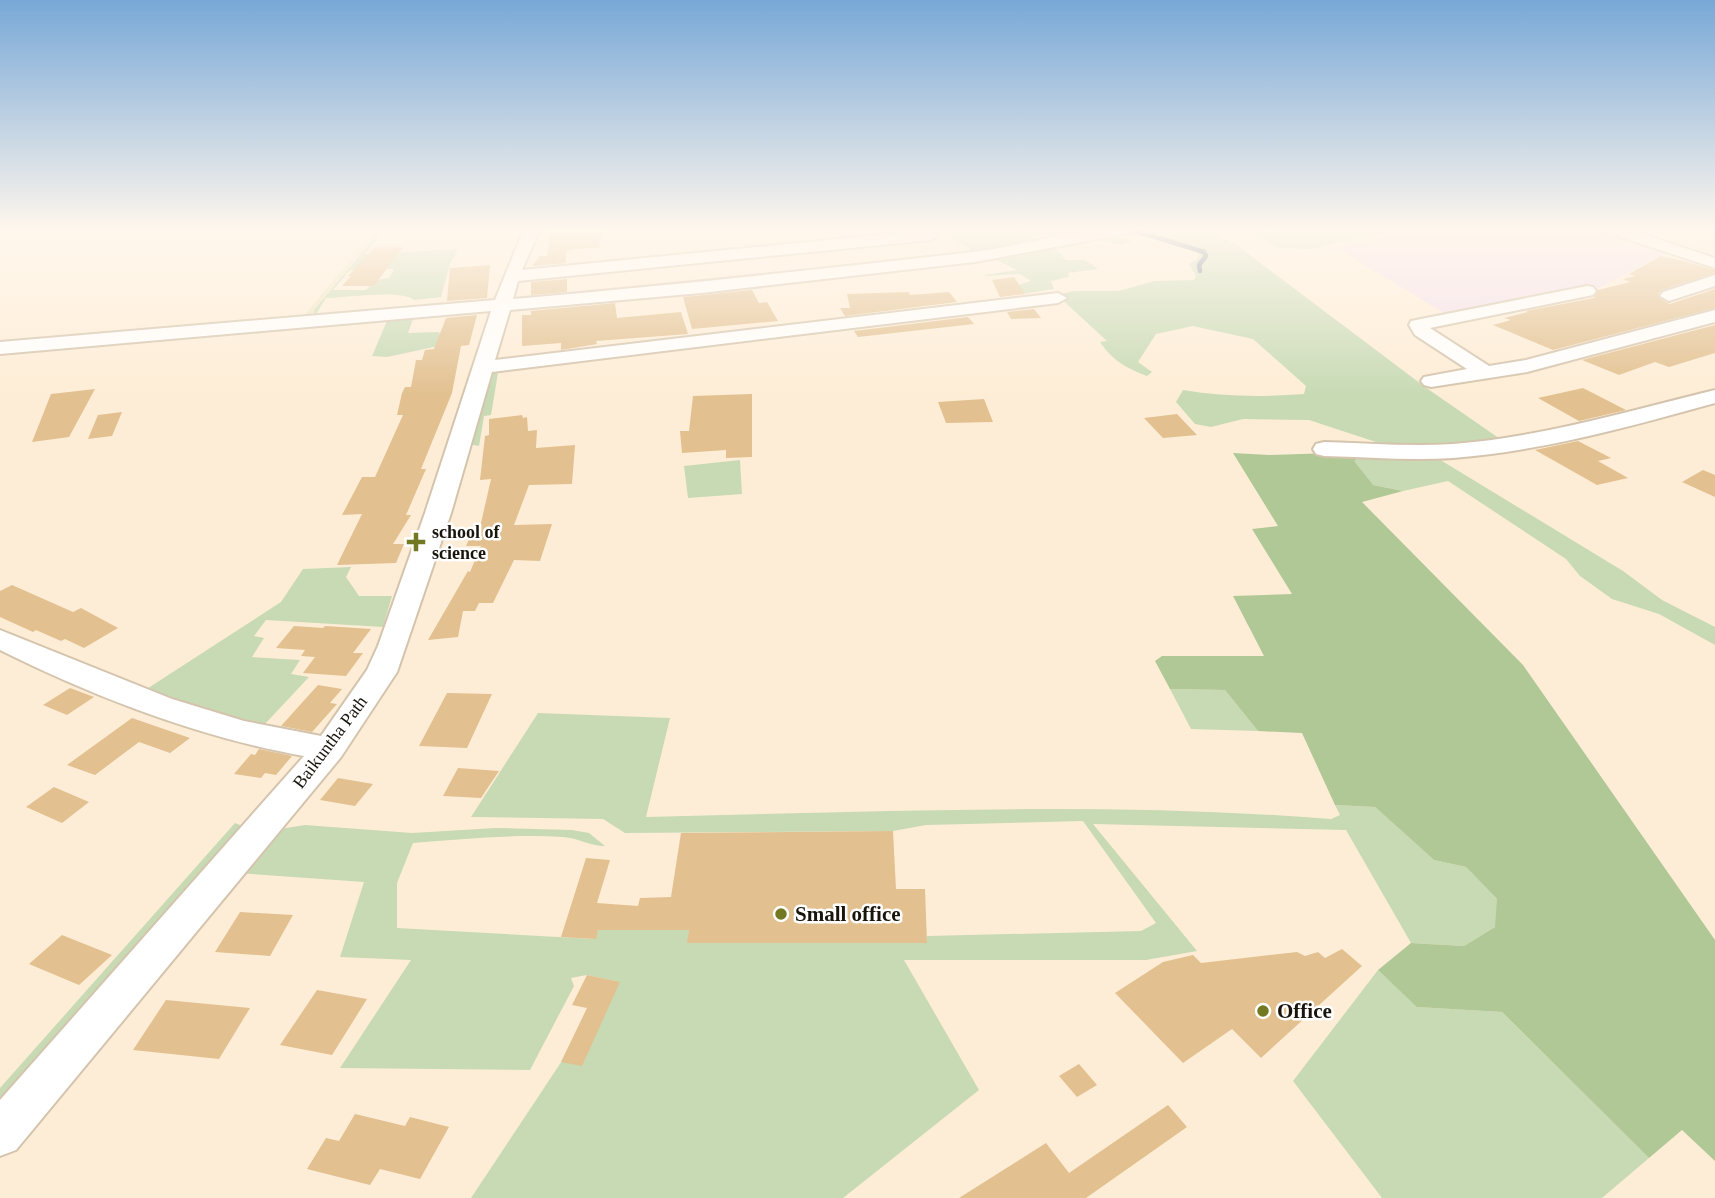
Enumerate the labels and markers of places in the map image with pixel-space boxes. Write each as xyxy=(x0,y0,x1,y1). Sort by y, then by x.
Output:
place label: school of science xyxy=(432,522,501,563)
marker: school of science xyxy=(406,532,426,552)
place label: Small office xyxy=(795,902,901,926)
marker: Small office xyxy=(773,906,789,922)
place label: Office xyxy=(1277,999,1332,1023)
marker: Office xyxy=(1255,1003,1271,1019)

